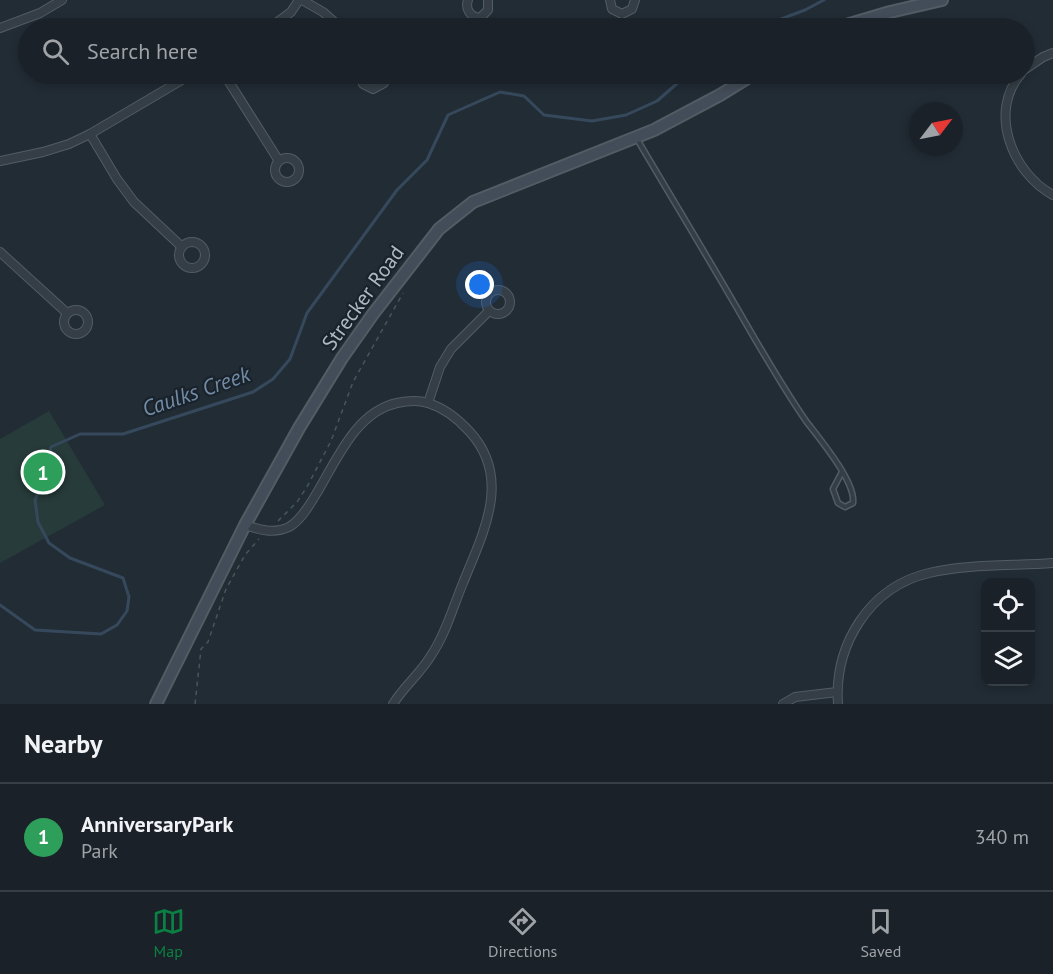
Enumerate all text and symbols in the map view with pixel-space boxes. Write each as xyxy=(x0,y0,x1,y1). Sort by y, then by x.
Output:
search box xyxy=(18,18,1035,84)
icon: search xyxy=(39,35,72,68)
text: Search here xyxy=(87,37,198,65)
north arrow xyxy=(909,102,963,156)
street label: Strecker Road xyxy=(316,240,410,355)
your location xyxy=(465,270,494,299)
water label: Caulks Creek xyxy=(138,359,255,423)
pin: 1 xyxy=(24,450,63,494)
map controls xyxy=(981,578,1035,686)
button: locate xyxy=(981,578,1035,632)
button: layers xyxy=(981,632,1035,686)
text: Nearby xyxy=(24,727,102,760)
text: AnniversaryPark xyxy=(81,810,233,838)
text: 1 xyxy=(38,824,49,850)
text: 340 m xyxy=(975,824,1029,850)
text: Park xyxy=(81,838,118,864)
tab: Map xyxy=(152,905,185,961)
tab: Directions xyxy=(488,905,557,961)
tab: Saved xyxy=(861,905,901,961)

